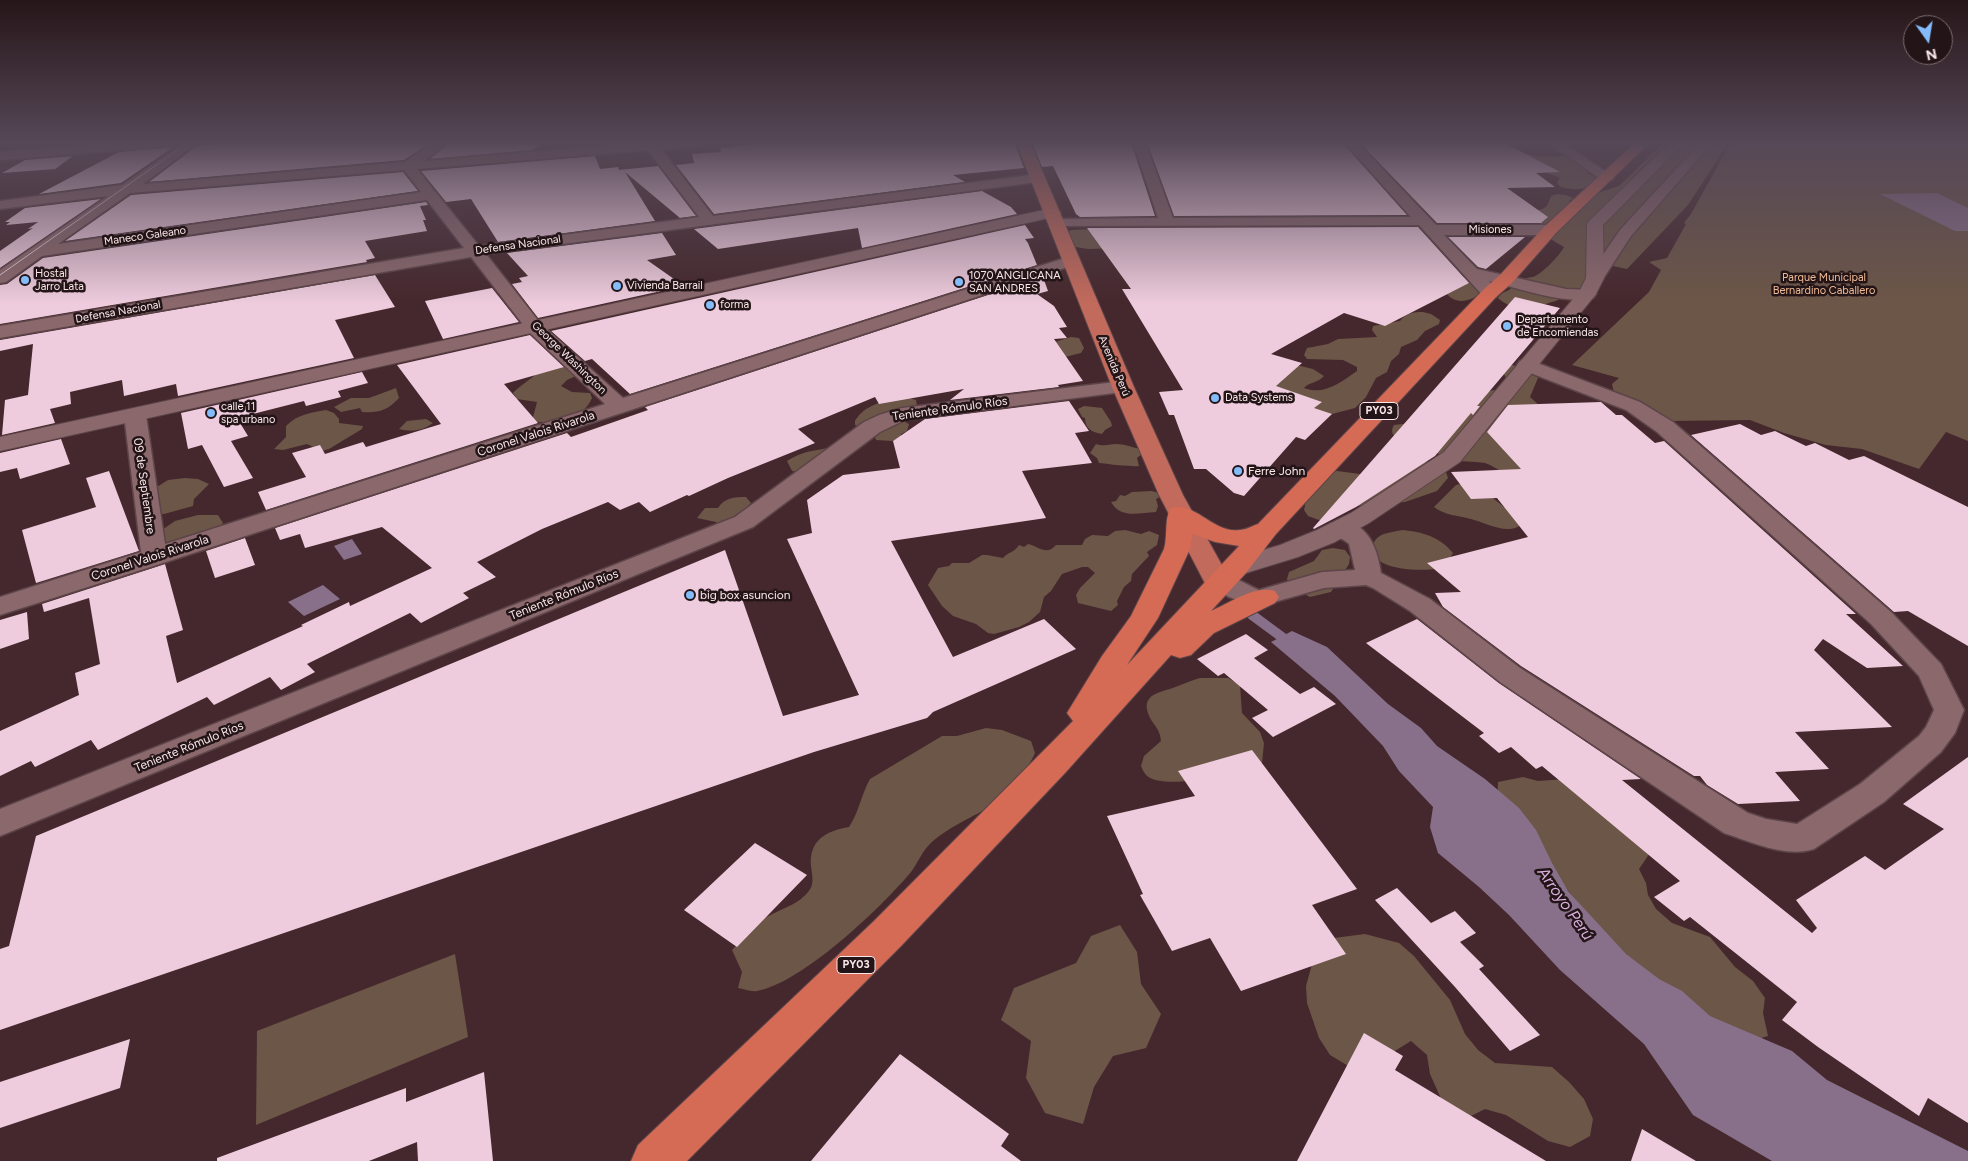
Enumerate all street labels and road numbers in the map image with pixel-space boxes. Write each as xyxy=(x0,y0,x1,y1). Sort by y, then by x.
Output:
street label: Misiones xyxy=(1468,223,1512,237)
street label: Maneco Galeano xyxy=(103,224,187,248)
street label: Defensa Nacional xyxy=(474,232,562,258)
street label: Defensa Nacional xyxy=(74,298,162,326)
street label: George Washington xyxy=(529,319,609,397)
street label: Avenida Perú xyxy=(1095,334,1133,398)
street label: Teniente Rómulo Ríos xyxy=(892,394,1008,424)
road number: PY03 xyxy=(1360,402,1398,420)
street label: Coronel Valois Rivarola xyxy=(475,408,597,460)
street label: 09 de Septiembre xyxy=(130,437,158,535)
street label: Coronel Valois Rivarola xyxy=(89,532,211,584)
street label: Teniente Rómulo Ríos xyxy=(508,567,620,623)
street label: Teniente Rómulo Ríos xyxy=(133,719,245,775)
road number: PY03 xyxy=(837,956,875,974)

